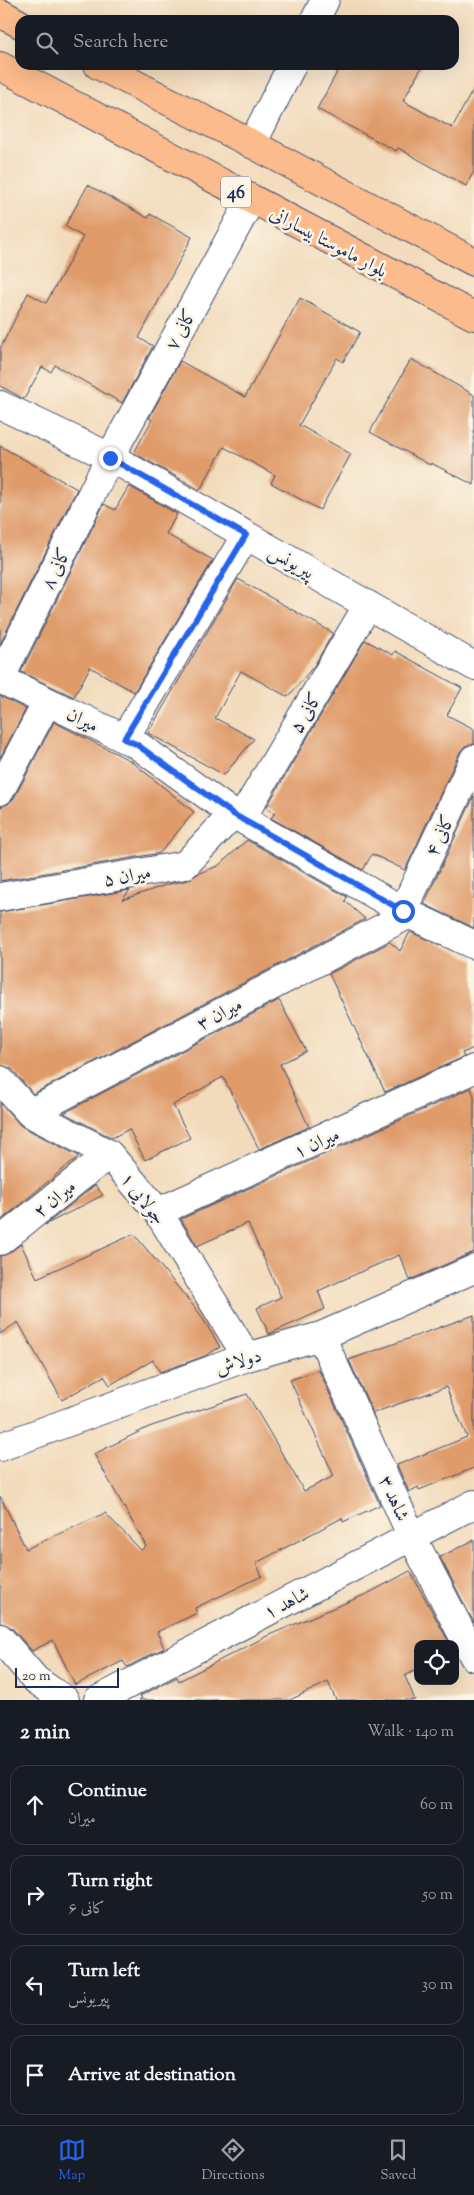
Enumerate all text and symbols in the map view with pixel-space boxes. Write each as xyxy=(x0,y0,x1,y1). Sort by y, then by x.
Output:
search box xyxy=(15,15,459,70)
icon: search xyxy=(33,29,61,57)
text: Search here xyxy=(73,29,168,56)
road number: 46 xyxy=(221,176,251,208)
street label: بلوار ماموستا بیسارانی xyxy=(264,201,391,286)
street label: کانی ۷ xyxy=(160,305,205,356)
route end xyxy=(99,447,122,470)
street label: پیریونس xyxy=(263,539,320,588)
street label: کانی ۸ xyxy=(36,543,79,595)
street label: کانی ۵ xyxy=(284,688,330,739)
street label: میران xyxy=(61,702,103,741)
street label: کانی ۴ xyxy=(420,810,463,862)
street label: میران ۵ xyxy=(101,860,153,895)
route start xyxy=(392,900,415,923)
street label: میران ۳ xyxy=(193,992,248,1038)
street label: میران ۱ xyxy=(290,1122,344,1166)
street label: جولایی ۱ xyxy=(113,1167,171,1232)
street label: میران ۲ xyxy=(28,1174,83,1226)
street label: دولاش xyxy=(212,1343,265,1384)
street label: شاهد ۳ xyxy=(371,1472,415,1526)
street label: شاهد ۱ xyxy=(260,1581,315,1627)
map controls xyxy=(414,1640,459,1685)
button: locate xyxy=(414,1640,459,1685)
scale bar xyxy=(15,1665,119,1688)
text: 20 m xyxy=(22,1667,51,1687)
text: 2 min xyxy=(20,1718,70,1748)
text: Walk · 140 m xyxy=(367,1721,454,1744)
text: Continue xyxy=(68,1778,147,1805)
icon: ahead xyxy=(21,1791,49,1819)
text: 60 m xyxy=(420,1794,453,1817)
text: میران xyxy=(68,1808,96,1831)
text: Turn right xyxy=(68,1868,152,1895)
icon: right xyxy=(21,1881,49,1909)
text: 50 m xyxy=(422,1884,453,1907)
text: کانی ۶ xyxy=(68,1898,105,1921)
text: Turn left xyxy=(68,1958,140,1985)
icon: left xyxy=(21,1971,49,1999)
text: 30 m xyxy=(422,1974,453,1997)
text: پیریونس xyxy=(68,1988,109,2011)
icon: arrive xyxy=(21,2061,49,2089)
text: Arrive at destination xyxy=(68,2062,236,2089)
tab: Map xyxy=(58,2136,86,2186)
tab: Directions xyxy=(201,2136,265,2186)
tab: Saved xyxy=(380,2136,416,2186)

